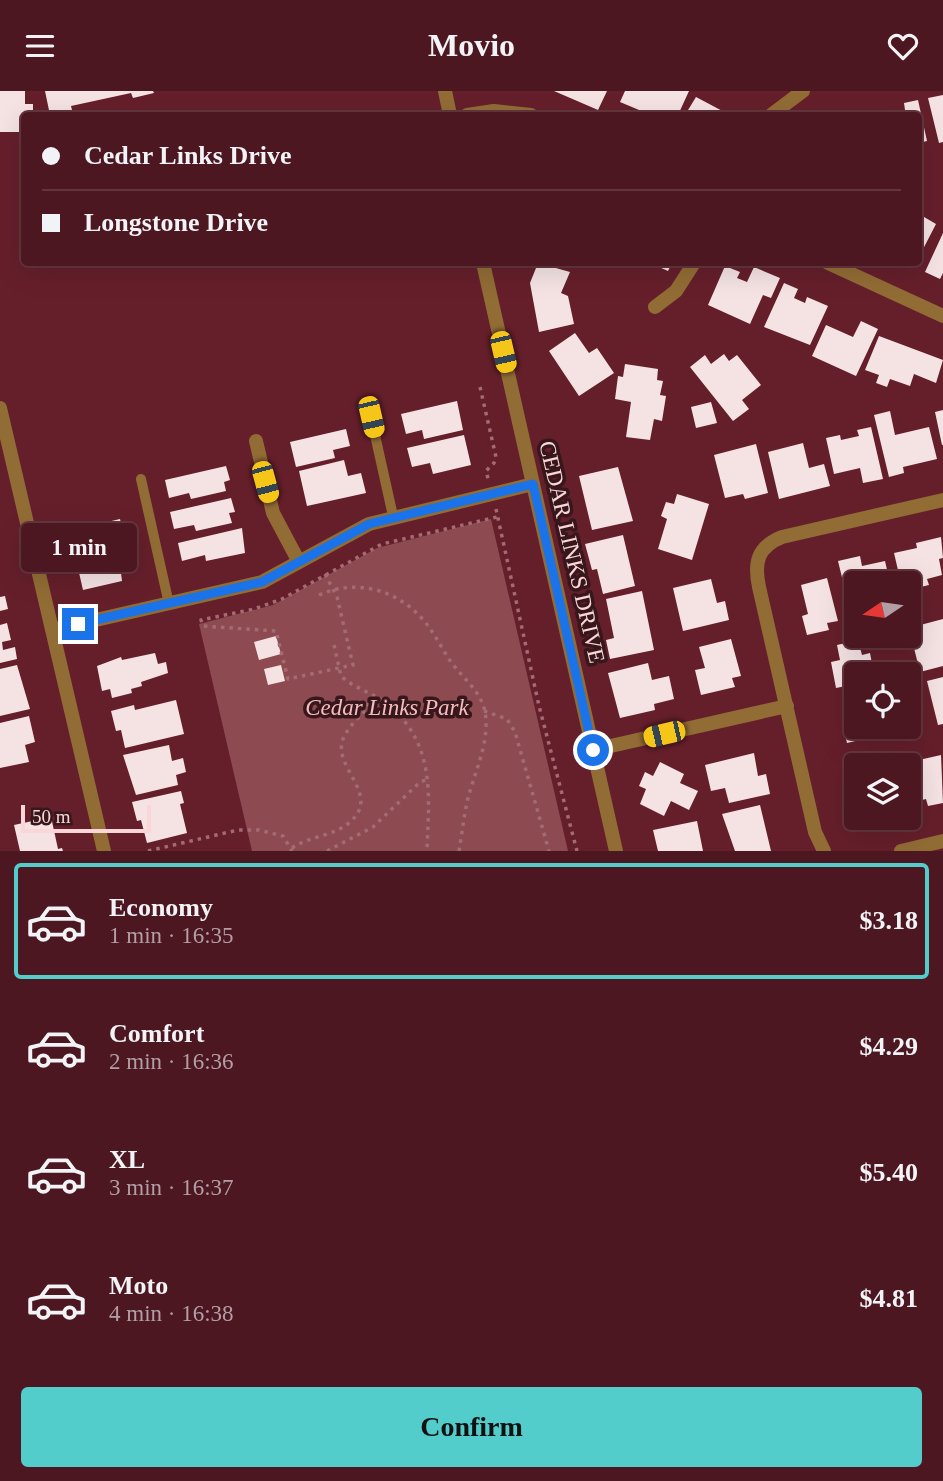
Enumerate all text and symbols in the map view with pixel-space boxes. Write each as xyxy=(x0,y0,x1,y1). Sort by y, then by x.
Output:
icon: menu xyxy=(21,27,59,65)
text: Movio xyxy=(428,27,515,63)
icon: heart xyxy=(884,27,922,65)
text: Cedar Links Drive xyxy=(84,141,292,170)
text: Longstone Drive xyxy=(84,208,268,237)
car xyxy=(489,329,518,375)
car xyxy=(357,394,386,440)
street label: CEDAR LINKS DRIVE xyxy=(534,438,610,666)
car xyxy=(250,459,281,505)
callout: 1 min xyxy=(20,523,136,571)
text: 1 min xyxy=(51,535,107,560)
north arrow xyxy=(844,571,920,647)
map controls xyxy=(844,571,921,830)
route end xyxy=(62,608,94,640)
button: locate xyxy=(844,662,921,739)
park label: Cedar Links Park xyxy=(305,695,470,720)
car xyxy=(642,719,687,749)
route start xyxy=(577,734,609,766)
button: layers xyxy=(844,753,921,830)
scale bar xyxy=(21,802,150,834)
text: 50 m xyxy=(32,806,71,827)
icon: car xyxy=(25,890,88,953)
text: Economy xyxy=(109,893,213,922)
text: $3.18 xyxy=(860,906,918,935)
text: 1 min · 16:35 xyxy=(109,923,234,948)
icon: car xyxy=(25,1016,88,1079)
text: Comfort xyxy=(109,1019,204,1048)
text: $4.29 xyxy=(860,1032,918,1061)
text: 2 min · 16:36 xyxy=(109,1049,234,1074)
icon: car xyxy=(25,1142,88,1205)
text: XL xyxy=(109,1145,145,1174)
text: $5.40 xyxy=(860,1158,918,1187)
text: 3 min · 16:37 xyxy=(109,1175,234,1200)
icon: car xyxy=(25,1268,88,1331)
text: Moto xyxy=(109,1271,168,1300)
text: $4.81 xyxy=(860,1284,918,1313)
text: 4 min · 16:38 xyxy=(109,1301,234,1326)
button: Confirm xyxy=(21,1387,922,1467)

